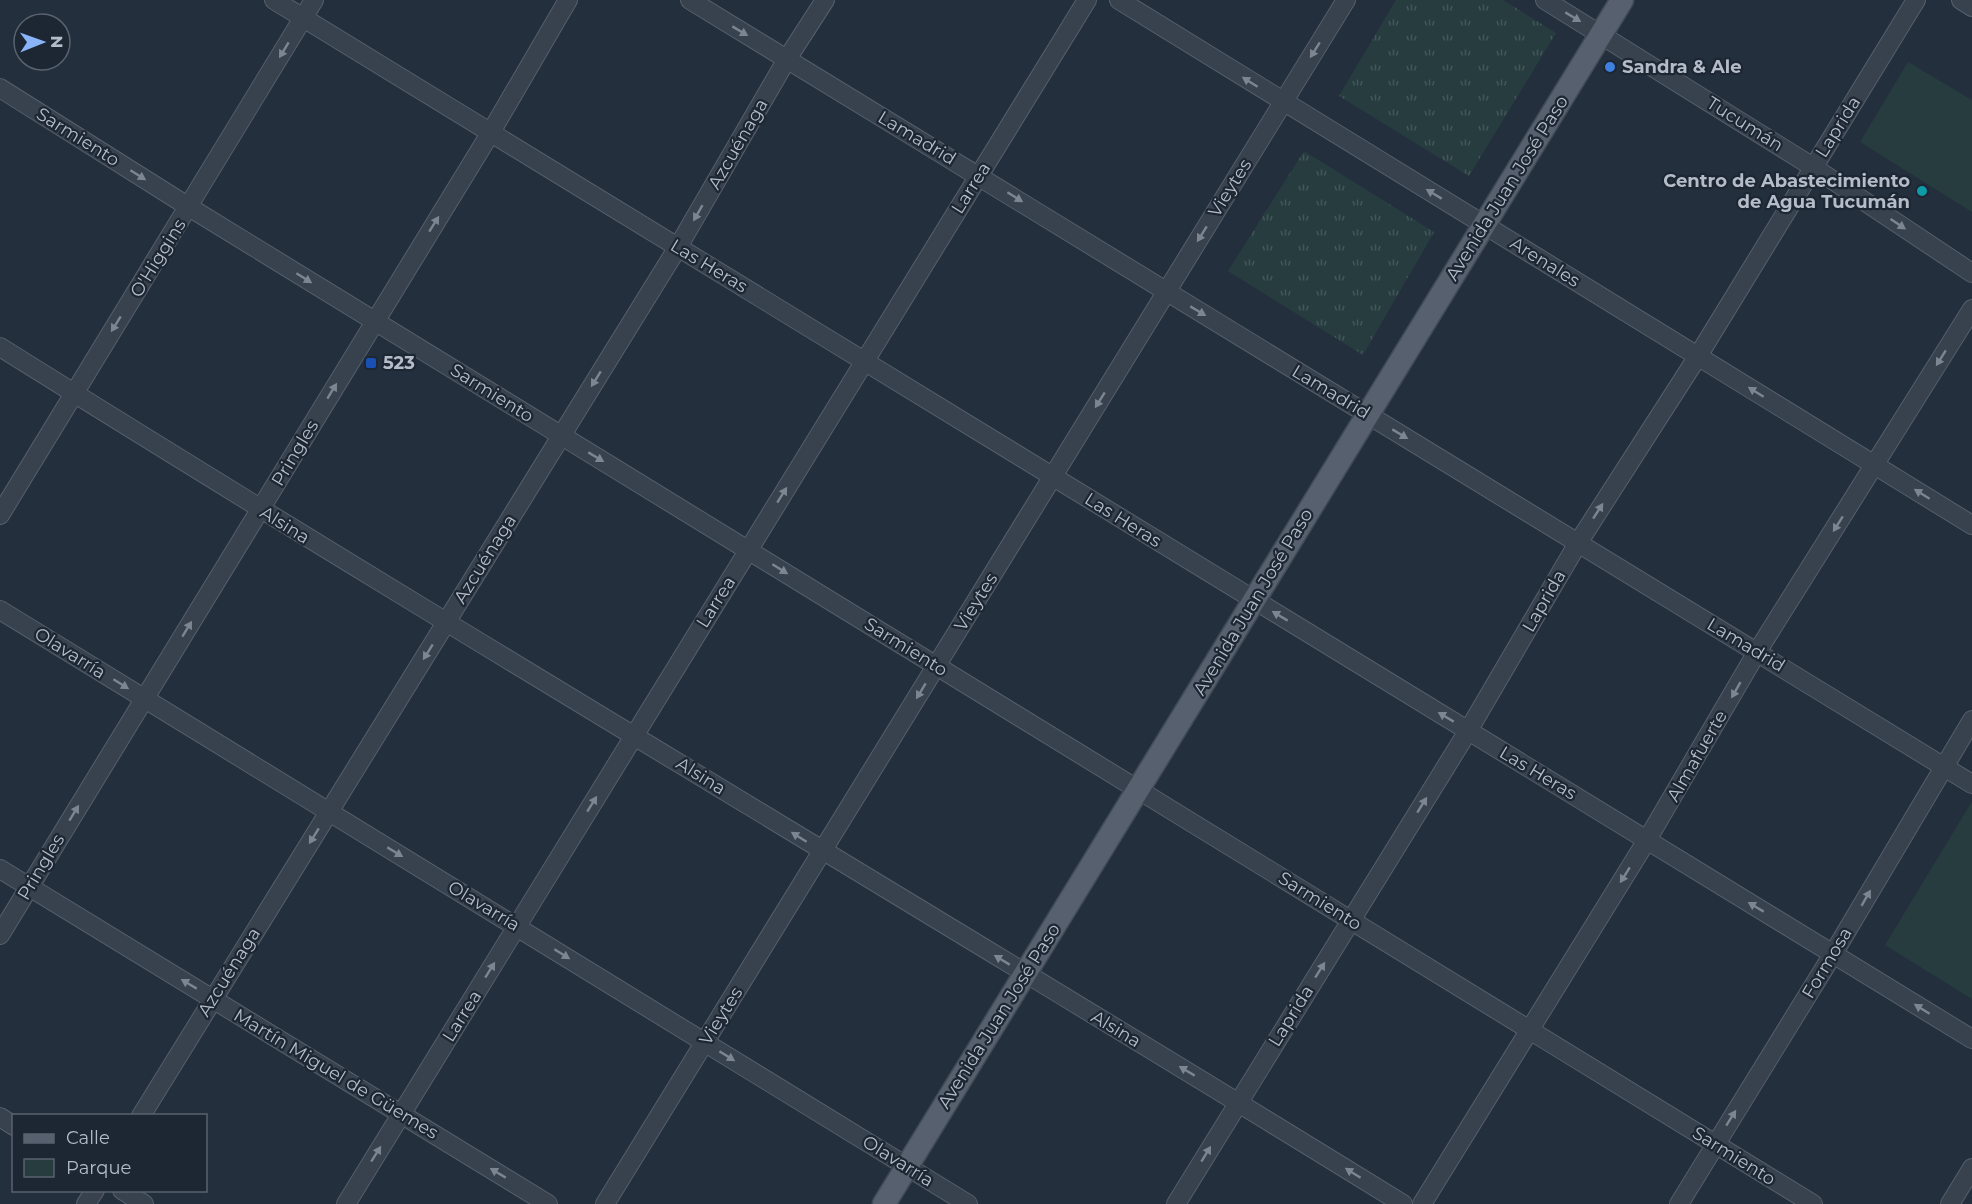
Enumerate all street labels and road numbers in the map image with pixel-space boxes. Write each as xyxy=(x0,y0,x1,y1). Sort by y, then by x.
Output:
street label: Avenida Juan José Paso xyxy=(1441,91,1573,285)
street label: Tucumán xyxy=(1703,92,1787,156)
street label: Laprida xyxy=(1811,92,1865,162)
street label: Azcuénaga xyxy=(703,95,773,193)
street label: Sarmiento xyxy=(32,103,124,171)
street label: Lamadrid xyxy=(874,106,960,170)
street label: Vieytes xyxy=(1204,155,1256,221)
street label: Larrea xyxy=(947,158,995,218)
street label: O'Higgins xyxy=(125,215,191,301)
street label: Arenales xyxy=(1506,232,1584,292)
street label: Las Heras xyxy=(666,234,752,298)
street label: Sarmiento xyxy=(446,359,538,427)
street label: Lamadrid xyxy=(1288,360,1374,424)
street label: Pringles xyxy=(267,416,323,490)
street label: Las Heras xyxy=(1081,488,1166,552)
street label: Alsina xyxy=(256,501,314,549)
street label: Avenida Juan José Paso xyxy=(1188,505,1318,699)
street label: Azcuénaga xyxy=(449,510,521,608)
street label: Laprida xyxy=(1517,566,1571,636)
street label: Vieytes xyxy=(950,569,1002,635)
street label: Larrea xyxy=(692,572,740,632)
street label: Sarmiento xyxy=(860,613,952,681)
street label: Lamadrid xyxy=(1703,613,1789,677)
street label: Olavarría xyxy=(30,622,110,684)
street label: Almafuerte xyxy=(1662,706,1732,806)
street label: Las Heras xyxy=(1495,741,1581,805)
street label: Alsina xyxy=(672,752,730,800)
street label: Pringles xyxy=(13,830,69,904)
street label: Sarmiento xyxy=(1274,867,1366,935)
street label: Olavarría xyxy=(444,876,524,936)
street label: Avenida Juan José Paso xyxy=(933,919,1065,1113)
street label: Azcuénaga xyxy=(193,923,265,1021)
street label: Formosa xyxy=(1797,923,1857,1003)
street label: Laprida xyxy=(1264,981,1318,1051)
street label: Vieytes xyxy=(695,983,747,1049)
street label: Larrea xyxy=(438,986,486,1046)
street label: Martín Miguel de Güemes xyxy=(230,1004,442,1144)
street label: Alsina xyxy=(1087,1006,1145,1052)
street label: Sarmiento xyxy=(1688,1122,1780,1190)
street label: Olavarría xyxy=(858,1130,938,1192)

